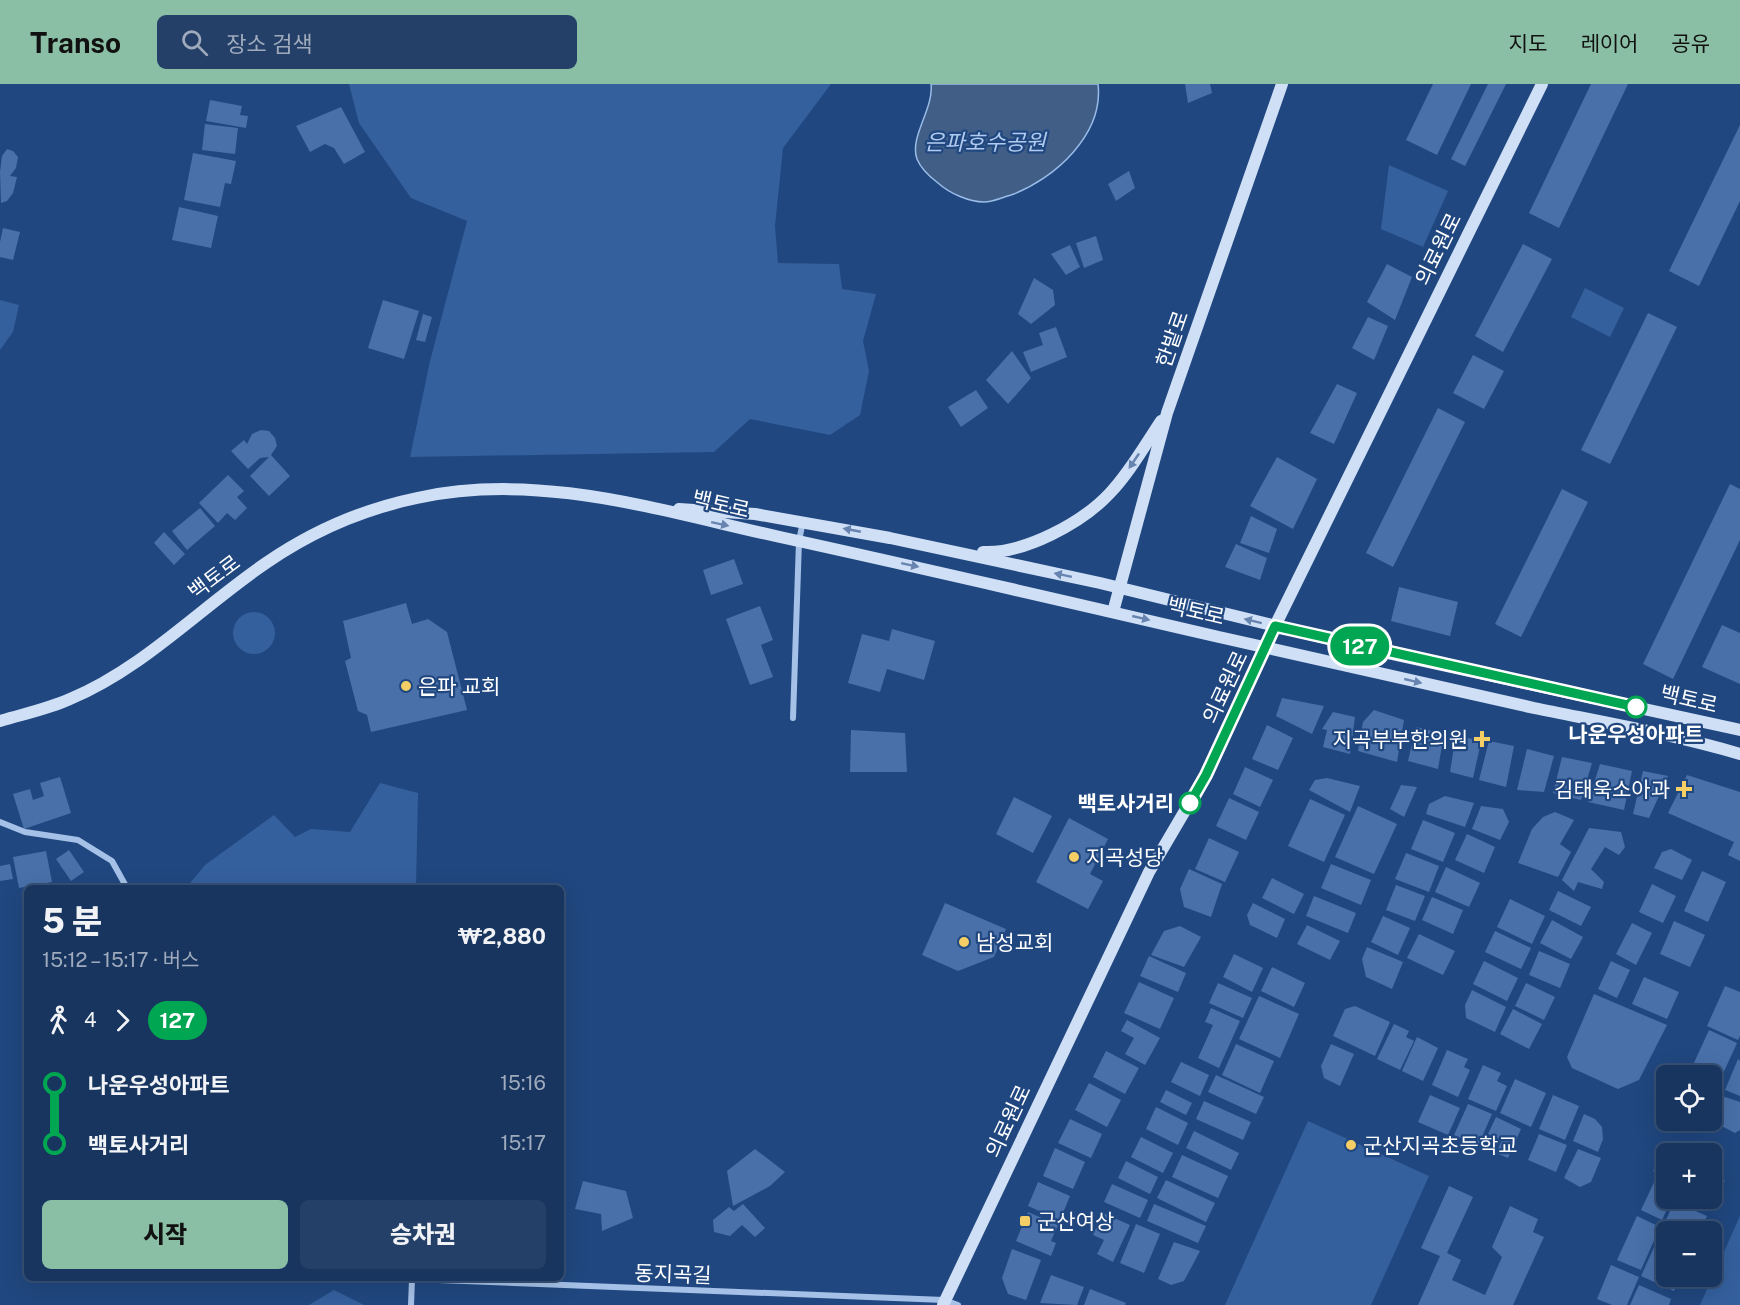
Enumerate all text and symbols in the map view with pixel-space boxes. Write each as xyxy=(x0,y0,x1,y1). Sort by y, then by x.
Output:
search box xyxy=(157,15,577,69)
text: Transo xyxy=(30,26,121,59)
icon: search xyxy=(178,26,211,59)
text: 장소 검색 xyxy=(226,31,313,57)
text: 지도 xyxy=(1509,31,1547,56)
text: 레이어 xyxy=(1580,31,1638,56)
text: 공유 xyxy=(1671,31,1710,56)
water label: 은파호수공원 xyxy=(924,129,1047,155)
street label: 의료원로 xyxy=(1410,209,1466,289)
street label: 한밭로 xyxy=(1151,308,1193,370)
one-way arrow xyxy=(1128,453,1140,469)
street label: 백토로 xyxy=(690,485,752,523)
one-way arrow xyxy=(710,520,729,529)
one-way arrow xyxy=(842,525,861,534)
street label: 백토로 xyxy=(183,550,245,604)
one-way arrow xyxy=(901,561,920,570)
one-way arrow xyxy=(1053,570,1072,579)
street label: 백토로 xyxy=(1165,592,1227,630)
one-way arrow xyxy=(1132,614,1150,624)
one-way arrow xyxy=(1244,615,1262,625)
line badge: 127 xyxy=(1326,626,1394,666)
text: 127 xyxy=(1342,634,1378,659)
street label: 의료원로 xyxy=(1197,647,1253,727)
place label: 은파 교회 xyxy=(418,674,500,699)
one-way arrow xyxy=(1404,677,1423,686)
marker: 은파 교회 xyxy=(399,679,413,693)
street label: 백토로 xyxy=(1658,680,1720,718)
marker: 나운우성아파트 xyxy=(1625,696,1647,718)
place label: 나운우성아파트 xyxy=(1568,722,1704,747)
place label: 지곡부부한의원 xyxy=(1333,727,1468,752)
marker: 지곡부부한의원 xyxy=(1473,730,1491,748)
place label: 김태욱소아과 xyxy=(1554,777,1670,802)
marker: 김태욱소아과 xyxy=(1675,780,1693,798)
place label: 백토사거리 xyxy=(1077,791,1174,816)
marker: 백토사거리 xyxy=(1179,792,1201,814)
place label: 지곡성당 xyxy=(1086,845,1163,870)
marker: 지곡성당 xyxy=(1067,850,1081,864)
text: 5 분 xyxy=(42,902,102,940)
text: ₩2,880 xyxy=(458,923,546,949)
place label: 남성교회 xyxy=(976,930,1053,955)
marker: 남성교회 xyxy=(957,935,971,949)
text: 15:12 – 15:17 · 버스 xyxy=(42,948,199,972)
icon: walk xyxy=(42,1004,75,1037)
icon: forward xyxy=(106,1004,139,1037)
text: 4 xyxy=(84,1008,97,1032)
text: 127 xyxy=(160,1008,195,1033)
map controls xyxy=(1656,1065,1722,1287)
button: locate xyxy=(1656,1065,1722,1131)
text: 15:16 xyxy=(500,1071,546,1095)
text: 나운우성아파트 xyxy=(88,1072,230,1098)
street label: 의료원로 xyxy=(980,1081,1036,1161)
text: 15:17 xyxy=(500,1131,546,1155)
text: 백토사거리 xyxy=(88,1132,189,1158)
place label: 군산지곡초등학교 xyxy=(1363,1133,1518,1158)
marker: 군산지곡초등학교 xyxy=(1344,1138,1358,1152)
button: + xyxy=(1656,1143,1722,1209)
button: 시작 xyxy=(42,1200,288,1269)
button: 승차권 xyxy=(300,1200,546,1269)
place label: 군산여상 xyxy=(1037,1209,1114,1234)
marker: 군산여상 xyxy=(1018,1214,1032,1228)
button: − xyxy=(1656,1221,1722,1287)
street label: 동지곡길 xyxy=(634,1260,712,1288)

